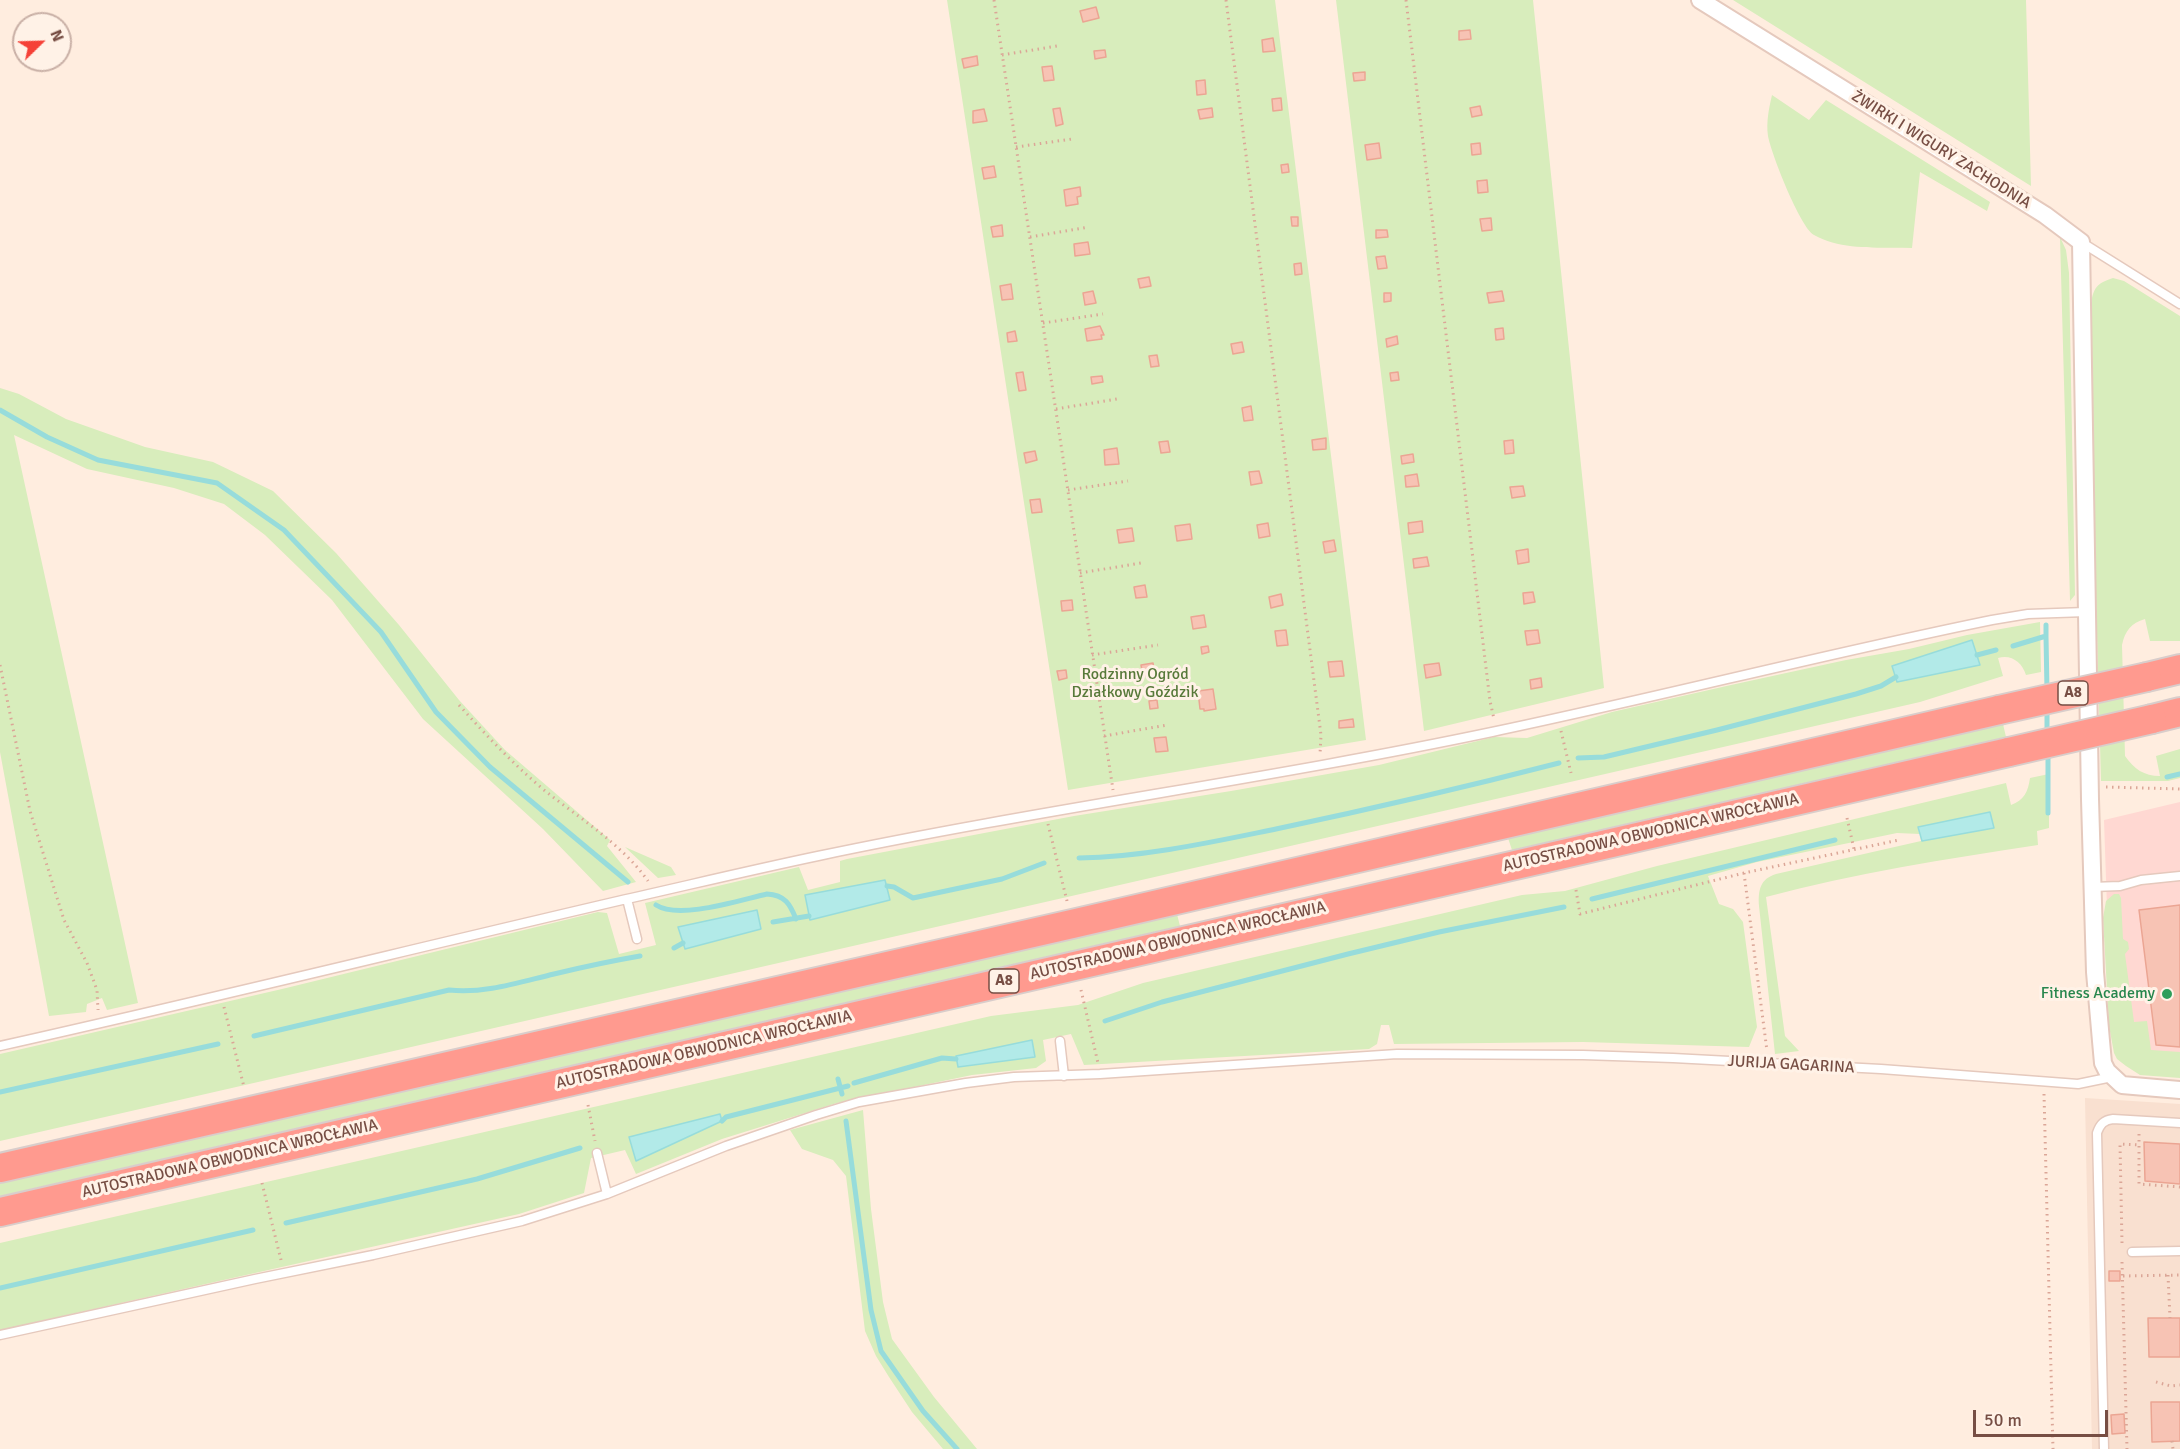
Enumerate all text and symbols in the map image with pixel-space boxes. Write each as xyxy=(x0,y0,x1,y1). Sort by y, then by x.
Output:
north arrow xyxy=(12,12,72,72)
text: N xyxy=(45,27,68,45)
street label: ŻWIRKI I WIGURY ZACHODNIA xyxy=(1848,87,2034,213)
park label: Rodzinny Ogród Działkowy Goździk xyxy=(1072,665,1198,703)
road number: A8 xyxy=(2058,681,2088,705)
street label: AUTOSTRADOWA OBWODNICA WROCŁAWIA xyxy=(1501,790,1801,876)
street label: AUTOSTRADOWA OBWODNICA WROCŁAWIA xyxy=(1028,898,1328,984)
road number: A8 xyxy=(989,969,1019,993)
place label: Fitness Academy xyxy=(2041,984,2155,1004)
marker: Fitness Academy xyxy=(2160,987,2174,1001)
street label: AUTOSTRADOWA OBWODNICA WROCŁAWIA xyxy=(554,1007,854,1093)
street label: JURIJA GAGARINA xyxy=(1727,1052,1855,1078)
street label: AUTOSTRADOWA OBWODNICA WROCŁAWIA xyxy=(80,1116,380,1202)
scale bar xyxy=(1976,1398,2111,1436)
text: 50 m xyxy=(1984,1409,2022,1431)

